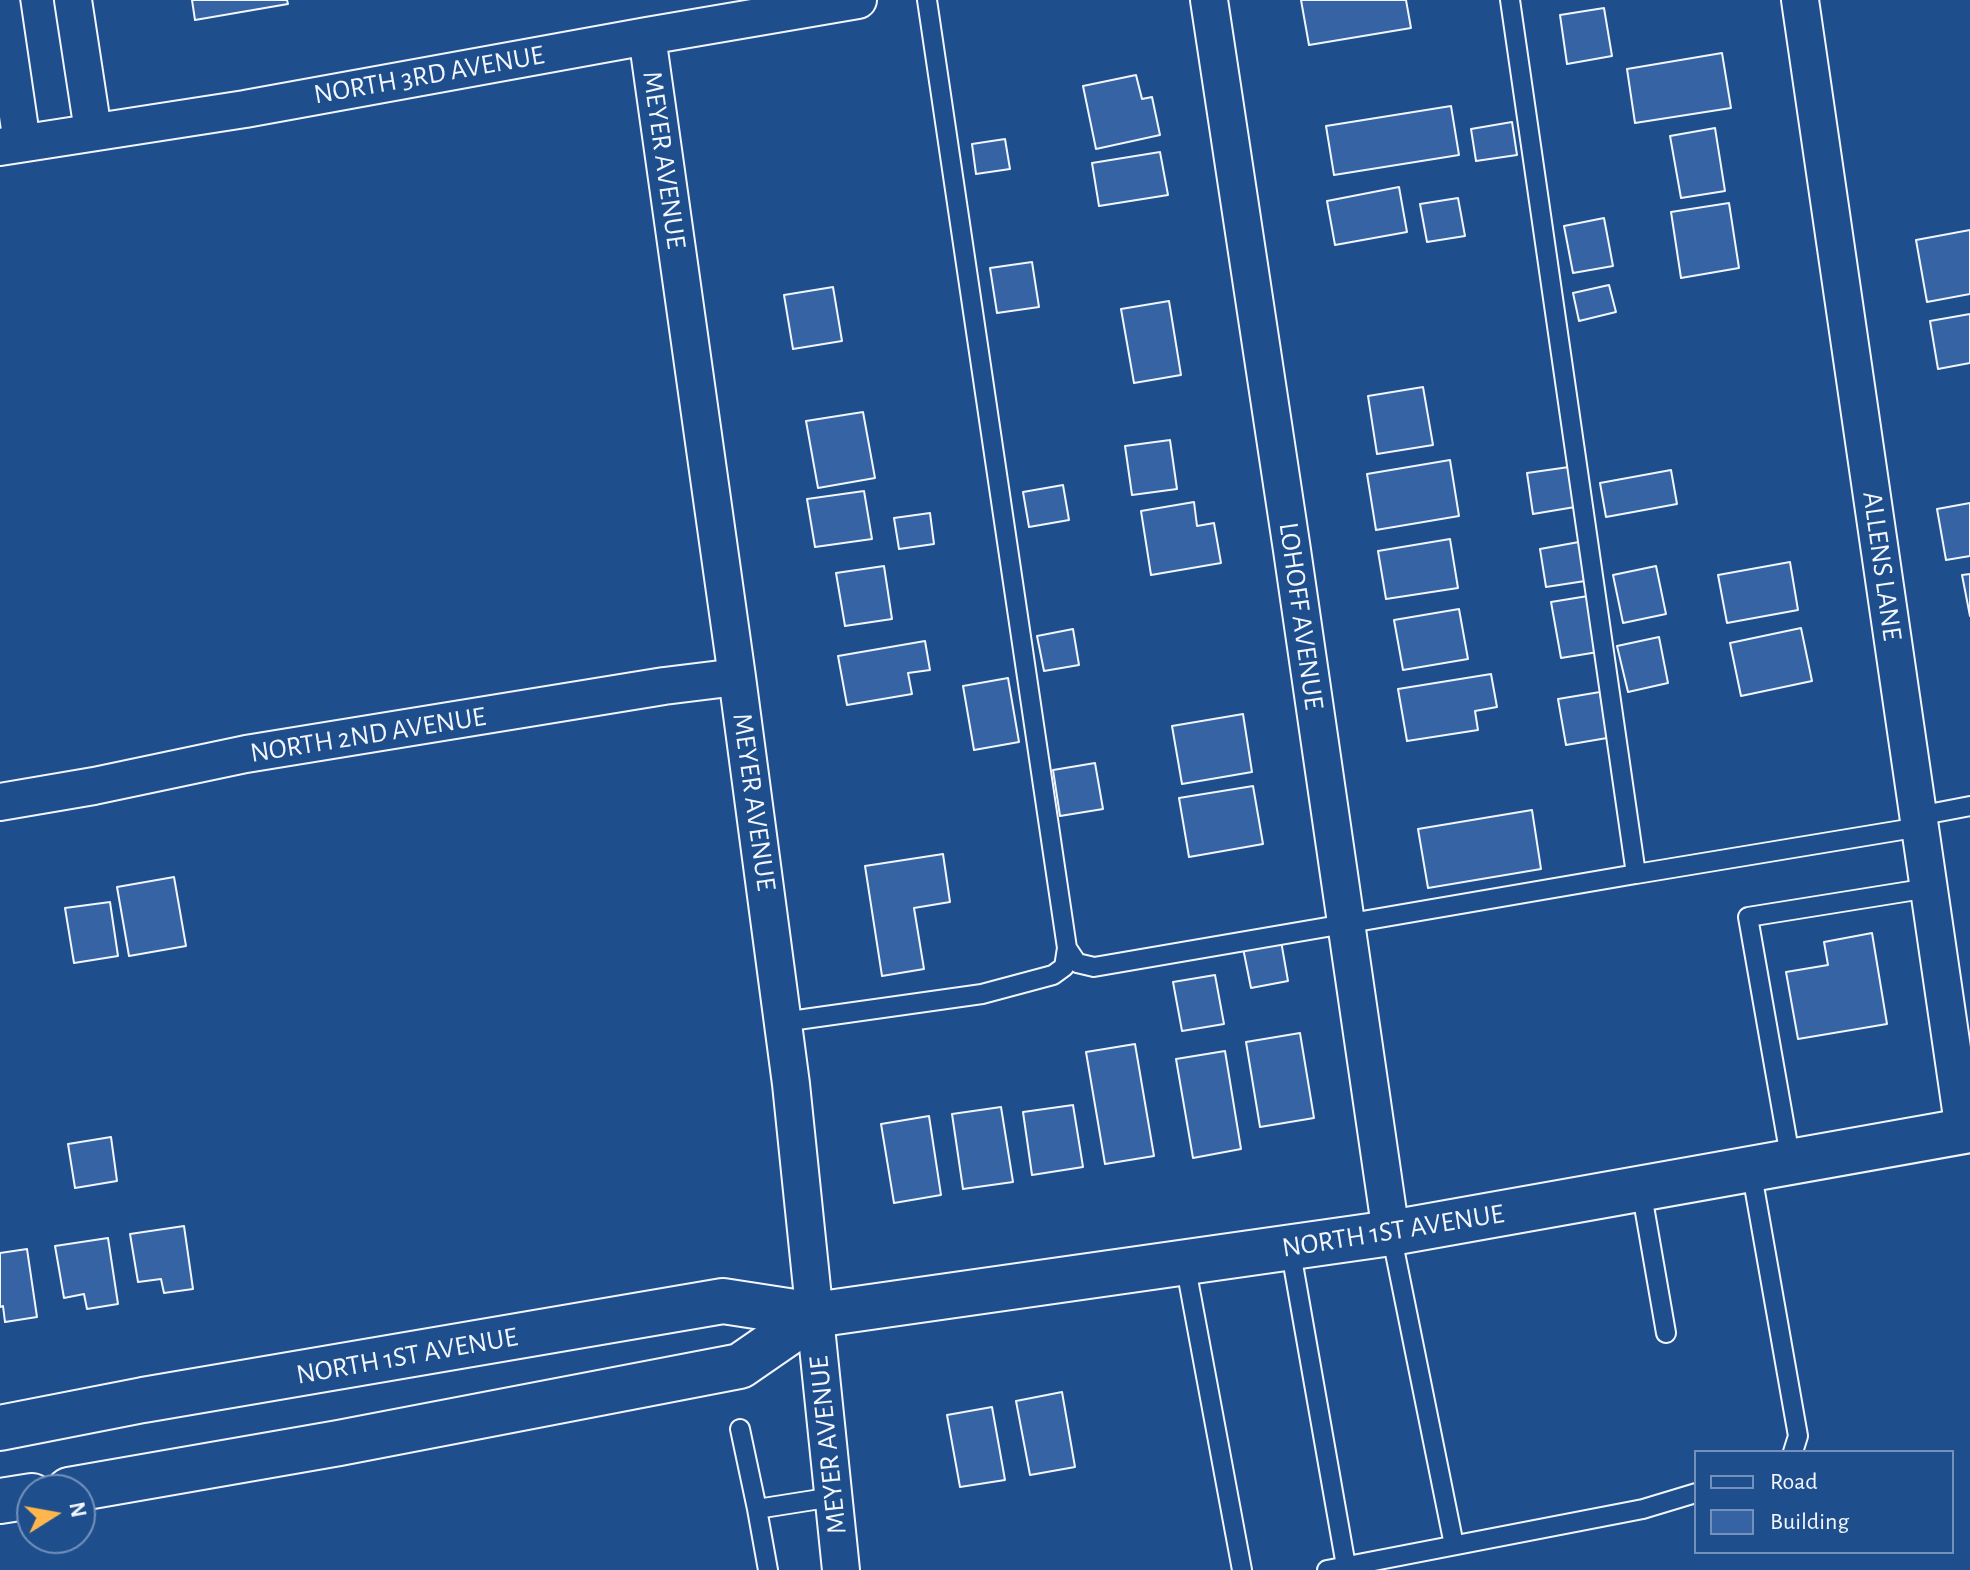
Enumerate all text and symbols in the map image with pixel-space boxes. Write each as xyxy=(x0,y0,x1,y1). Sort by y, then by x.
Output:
street label: NORTH 3RD AVENUE xyxy=(311,38,547,112)
street label: MEYER AVENUE xyxy=(635,69,693,251)
street label: ALLENS LANE xyxy=(1855,489,1909,643)
street label: LOHOFF AVENUE xyxy=(1271,520,1331,712)
street label: NORTH 2ND AVENUE xyxy=(248,700,488,770)
street label: MEYER AVENUE xyxy=(725,711,783,893)
street label: NORTH 1ST AVENUE xyxy=(1280,1197,1506,1265)
street label: NORTH 1ST AVENUE xyxy=(294,1320,520,1392)
street label: MEYER AVENUE xyxy=(802,1354,854,1536)
legend xyxy=(1694,1450,1954,1554)
text: Road xyxy=(1770,1470,1818,1494)
north arrow xyxy=(16,1474,96,1554)
text: N xyxy=(65,1500,90,1519)
text: Building xyxy=(1770,1510,1849,1534)

